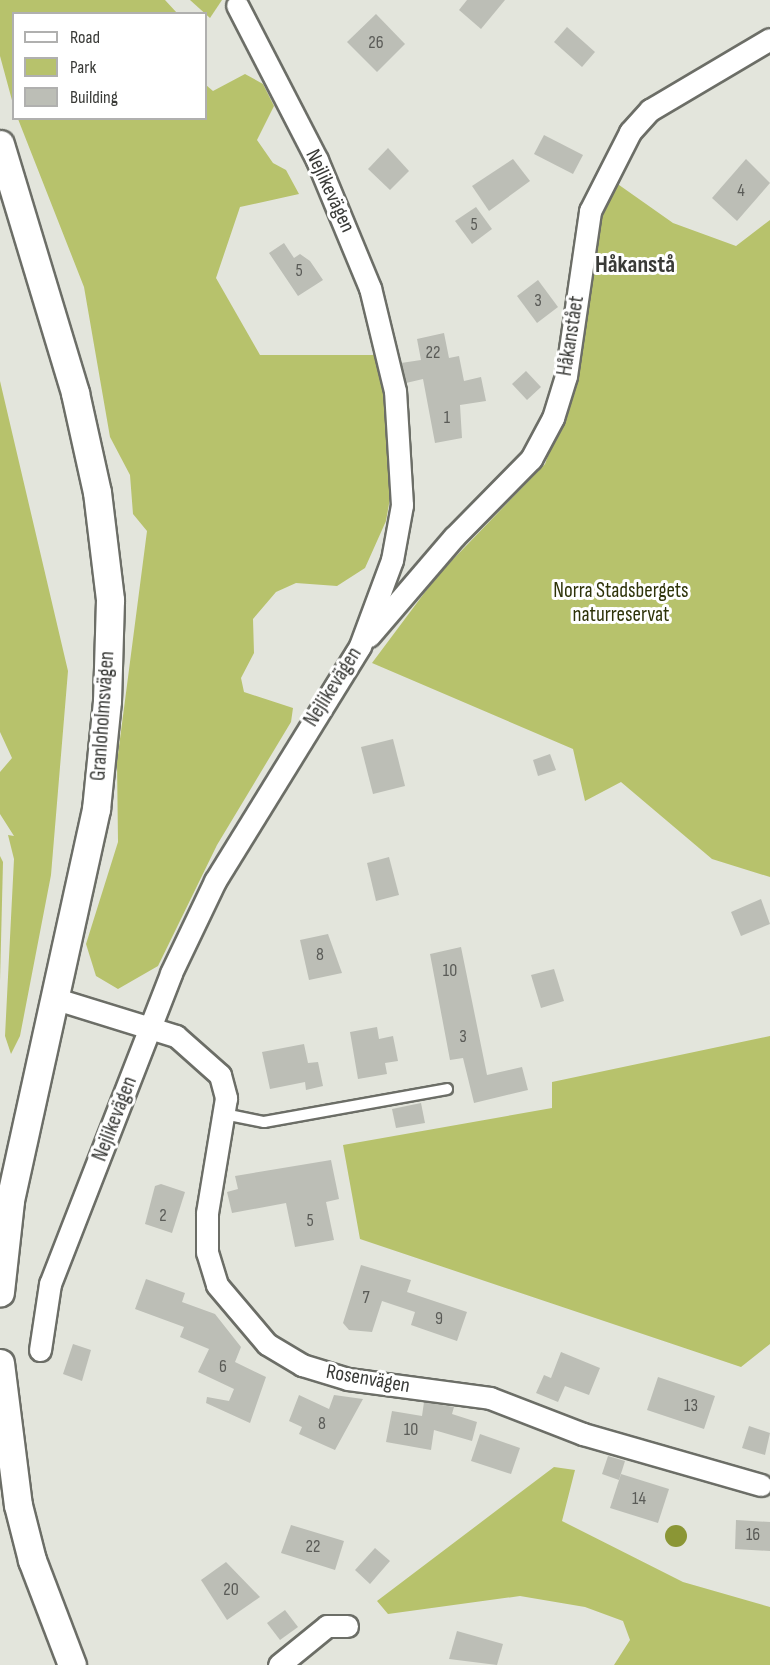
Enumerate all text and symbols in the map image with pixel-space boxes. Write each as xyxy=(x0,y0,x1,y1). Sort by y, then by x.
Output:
legend xyxy=(12,12,207,120)
text: Road xyxy=(70,27,100,48)
house number: 26 xyxy=(368,32,384,54)
text: Park xyxy=(70,57,96,78)
text: Building xyxy=(70,87,118,108)
street label: Nejlikevägen xyxy=(300,145,360,237)
house number: 4 xyxy=(737,180,745,202)
house number: 5 xyxy=(470,214,478,236)
district label: Håkanstå xyxy=(595,251,675,279)
house number: 5 xyxy=(295,260,303,282)
house number: 3 xyxy=(534,290,542,312)
street label: Håkanstået xyxy=(552,294,590,378)
house number: 22 xyxy=(426,342,440,364)
house number: 1 xyxy=(444,407,450,429)
park label: Norra Stadsbergets naturreservat xyxy=(553,578,689,628)
street label: Nejlikevägen xyxy=(299,643,367,731)
street label: Granloholmsvägen xyxy=(86,650,120,782)
house number: 8 xyxy=(316,944,324,966)
house number: 10 xyxy=(443,960,457,982)
house number: 3 xyxy=(459,1026,467,1048)
street label: Nejlikevägen xyxy=(87,1073,143,1165)
house number: 2 xyxy=(159,1205,167,1227)
house number: 5 xyxy=(306,1210,314,1232)
house number: 7 xyxy=(362,1287,370,1309)
house number: 9 xyxy=(435,1308,443,1330)
house number: 6 xyxy=(219,1356,227,1378)
street label: Rosenvägen xyxy=(324,1359,412,1399)
house number: 13 xyxy=(684,1395,698,1417)
house number: 8 xyxy=(318,1413,326,1435)
house number: 10 xyxy=(404,1419,418,1441)
house number: 14 xyxy=(632,1488,646,1510)
house number: 16 xyxy=(746,1524,760,1546)
house number: 22 xyxy=(306,1536,320,1558)
house number: 20 xyxy=(223,1579,239,1601)

